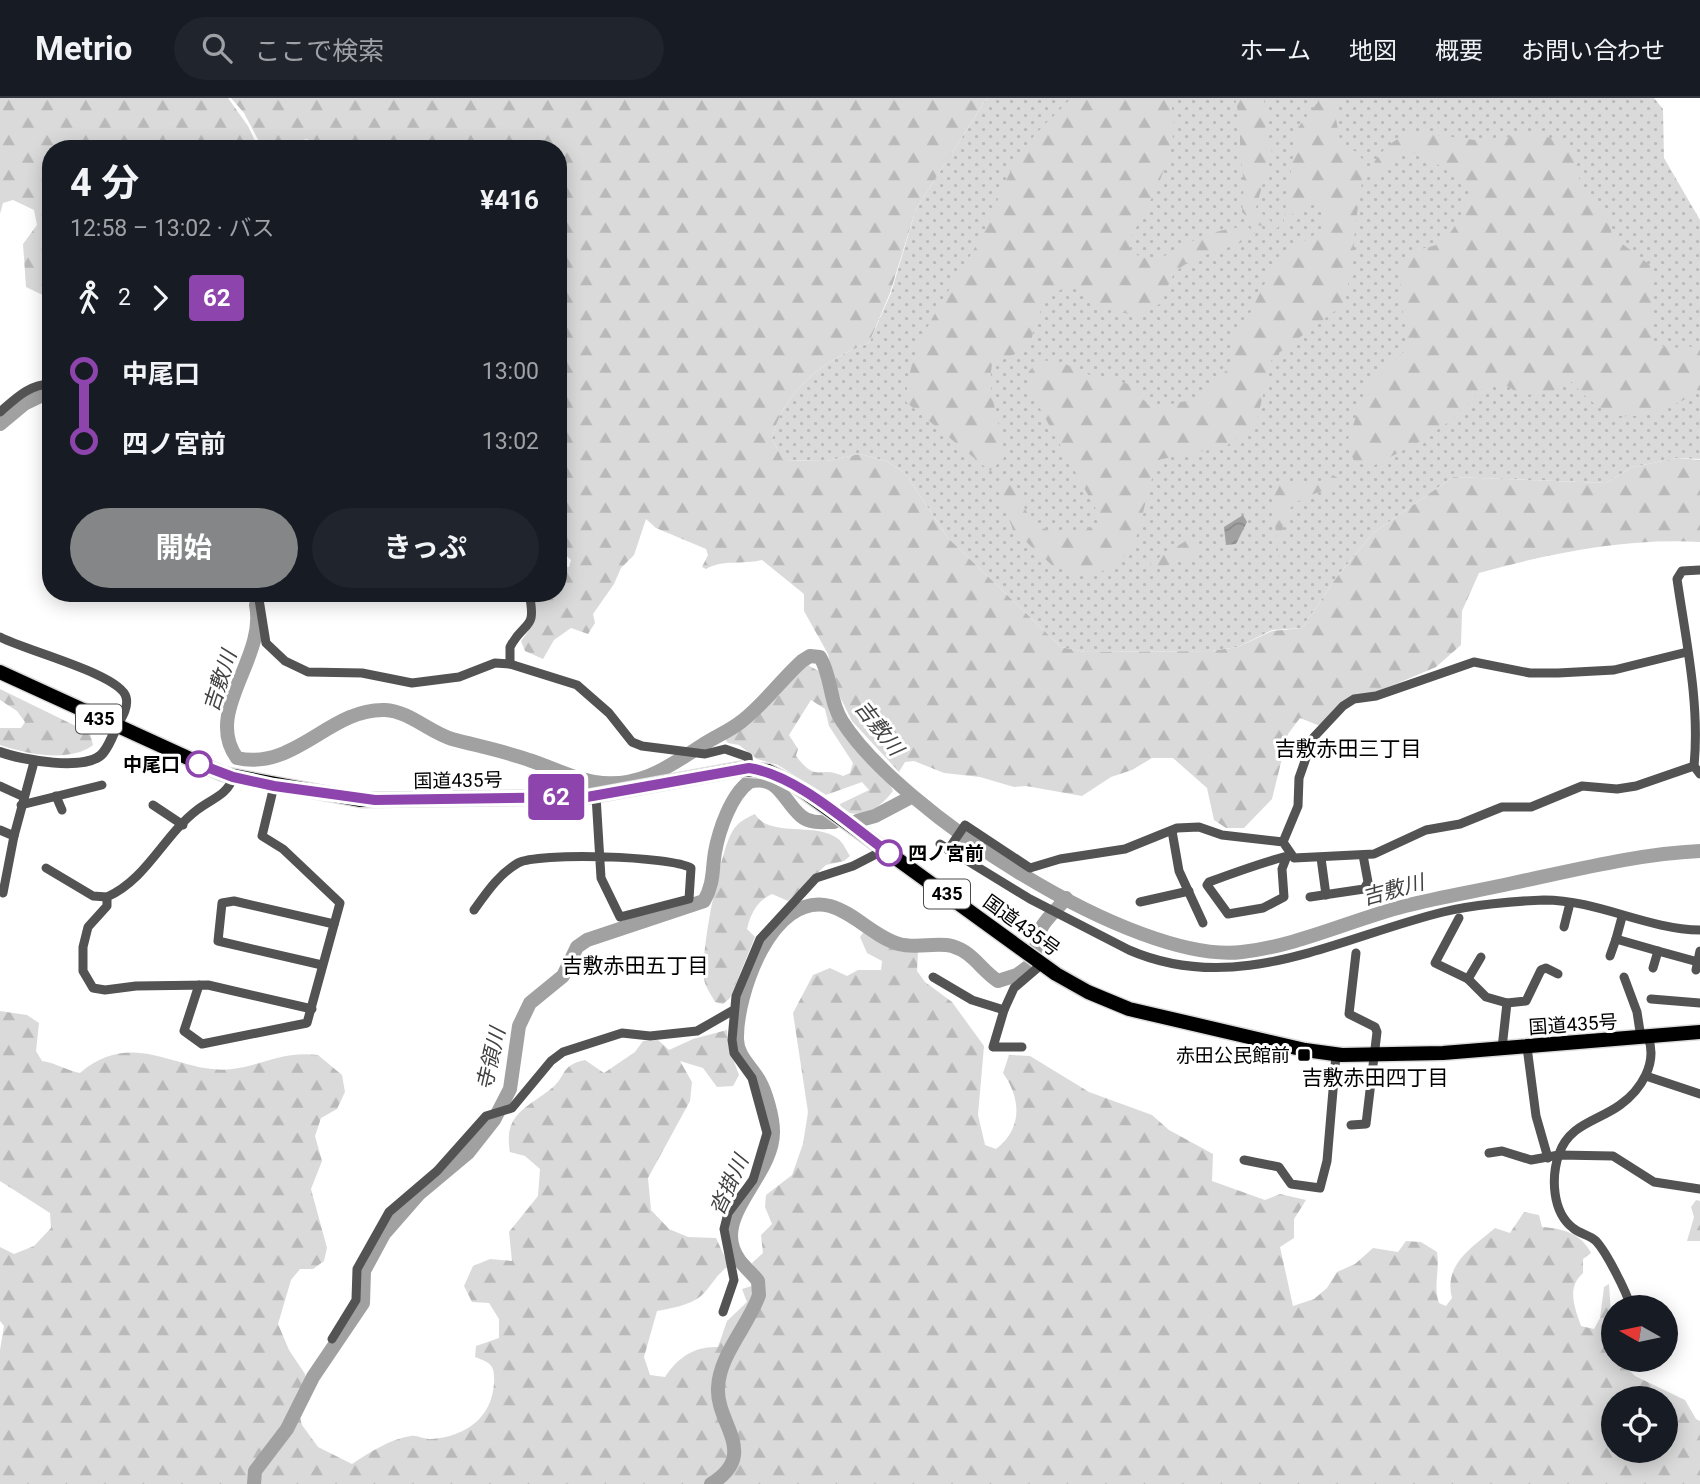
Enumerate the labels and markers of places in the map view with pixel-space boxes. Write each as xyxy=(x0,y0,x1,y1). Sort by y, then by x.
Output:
marker: 中尾口 xyxy=(186,751,212,777)
place label: 中尾口 xyxy=(123,753,180,776)
marker: 四ノ宮前 xyxy=(876,840,902,866)
place label: 四ノ宮前 xyxy=(908,842,984,865)
place label: 赤田公民館前 xyxy=(1176,1044,1290,1067)
marker: 赤田公民館前 xyxy=(1296,1047,1312,1063)

